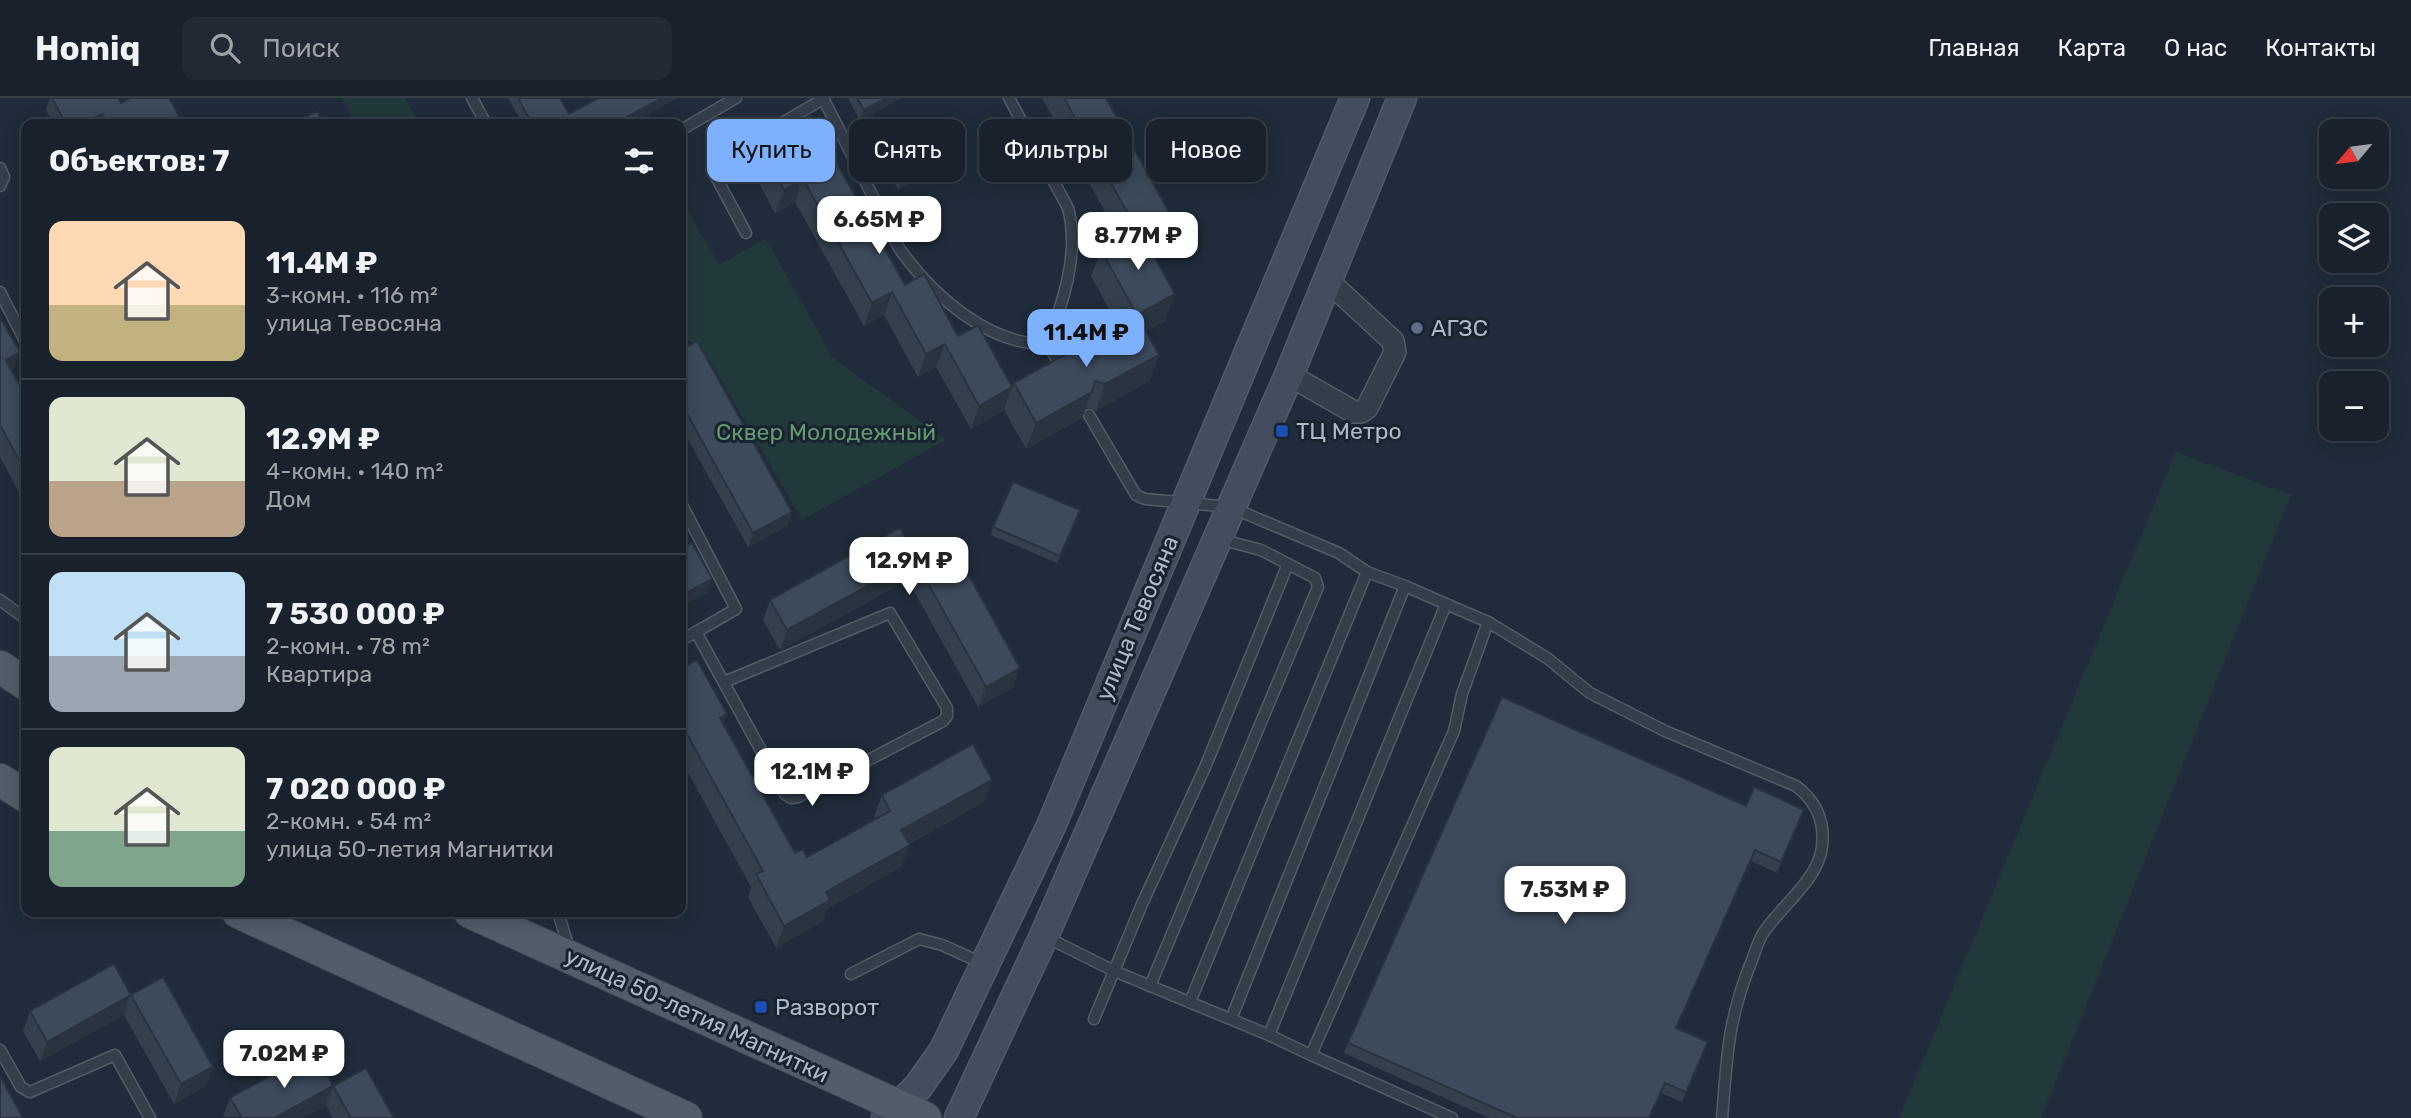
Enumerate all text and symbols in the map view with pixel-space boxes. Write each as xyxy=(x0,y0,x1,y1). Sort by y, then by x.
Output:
search box xyxy=(182,17,672,80)
text: Homiq xyxy=(35,29,140,68)
icon: search xyxy=(206,29,244,67)
text: Поиск xyxy=(262,33,340,64)
text: Главная xyxy=(1928,34,2020,62)
text: Карта xyxy=(2058,34,2126,62)
text: О нас xyxy=(2164,34,2227,62)
text: Контакты xyxy=(2265,34,2376,62)
chip: Купить xyxy=(707,119,835,182)
chip: Снять xyxy=(849,119,965,182)
chip: Фильтры xyxy=(979,119,1132,182)
chip: Новое xyxy=(1146,119,1266,182)
north arrow xyxy=(2319,119,2389,189)
map controls xyxy=(2319,119,2389,441)
icon: filters xyxy=(620,142,658,180)
text: Объектов: 7 xyxy=(49,143,230,179)
pin: 6.65M ₽ xyxy=(814,197,944,256)
button: layers xyxy=(2319,203,2389,273)
text: 6.65M ₽ xyxy=(833,205,925,233)
pin: 8.77M ₽ xyxy=(1073,212,1203,272)
text: 8.77M ₽ xyxy=(1094,221,1182,249)
text: 11.4M ₽ xyxy=(266,245,377,281)
icon: home xyxy=(105,249,189,333)
text: 3-комн. · 116 m² xyxy=(266,281,438,309)
button: + xyxy=(2319,287,2389,357)
text: улица Тевосяна xyxy=(266,309,442,337)
pin: 11.4M ₽ xyxy=(1021,310,1151,369)
place label: АГЗС xyxy=(1431,314,1488,342)
text: 11.4M ₽ xyxy=(1043,318,1129,346)
marker: АГЗС xyxy=(1409,320,1425,336)
button: − xyxy=(2319,371,2389,441)
place label: ТЦ Метро xyxy=(1296,417,1402,445)
park label: Сквер Молодежный xyxy=(716,418,936,446)
text: 12.9M ₽ xyxy=(266,421,380,457)
marker: ТЦ Метро xyxy=(1274,423,1290,439)
icon: home xyxy=(105,425,189,509)
text: 4-комн. · 140 m² xyxy=(266,457,443,485)
text: Дом xyxy=(266,485,311,513)
street label: улица Тевосяна xyxy=(1090,532,1184,704)
pin: 12.9M ₽ xyxy=(844,538,974,597)
text: 12.9M ₽ xyxy=(865,546,953,574)
text: 7 530 000 ₽ xyxy=(266,596,445,632)
icon: home xyxy=(105,600,189,684)
text: 2-комн. · 78 m² xyxy=(266,632,430,660)
text: Квартира xyxy=(266,660,372,688)
pin: 12.1M ₽ xyxy=(747,748,877,808)
text: 12.1M ₽ xyxy=(770,757,854,785)
text: 7 020 000 ₽ xyxy=(266,771,446,807)
icon: home xyxy=(105,775,189,859)
text: 2-комн. · 54 m² xyxy=(266,807,431,835)
text: улица 50-летия Магнитки xyxy=(266,835,554,863)
pin: 7.53M ₽ xyxy=(1500,866,1630,926)
text: 7.53M ₽ xyxy=(1521,875,1609,903)
street label: улица 50-летия Магнитки xyxy=(561,941,833,1089)
place label: Разворот xyxy=(775,993,879,1021)
marker: Разворот xyxy=(753,999,769,1015)
pin: 7.02M ₽ xyxy=(219,1030,349,1090)
text: 7.02M ₽ xyxy=(239,1039,329,1067)

